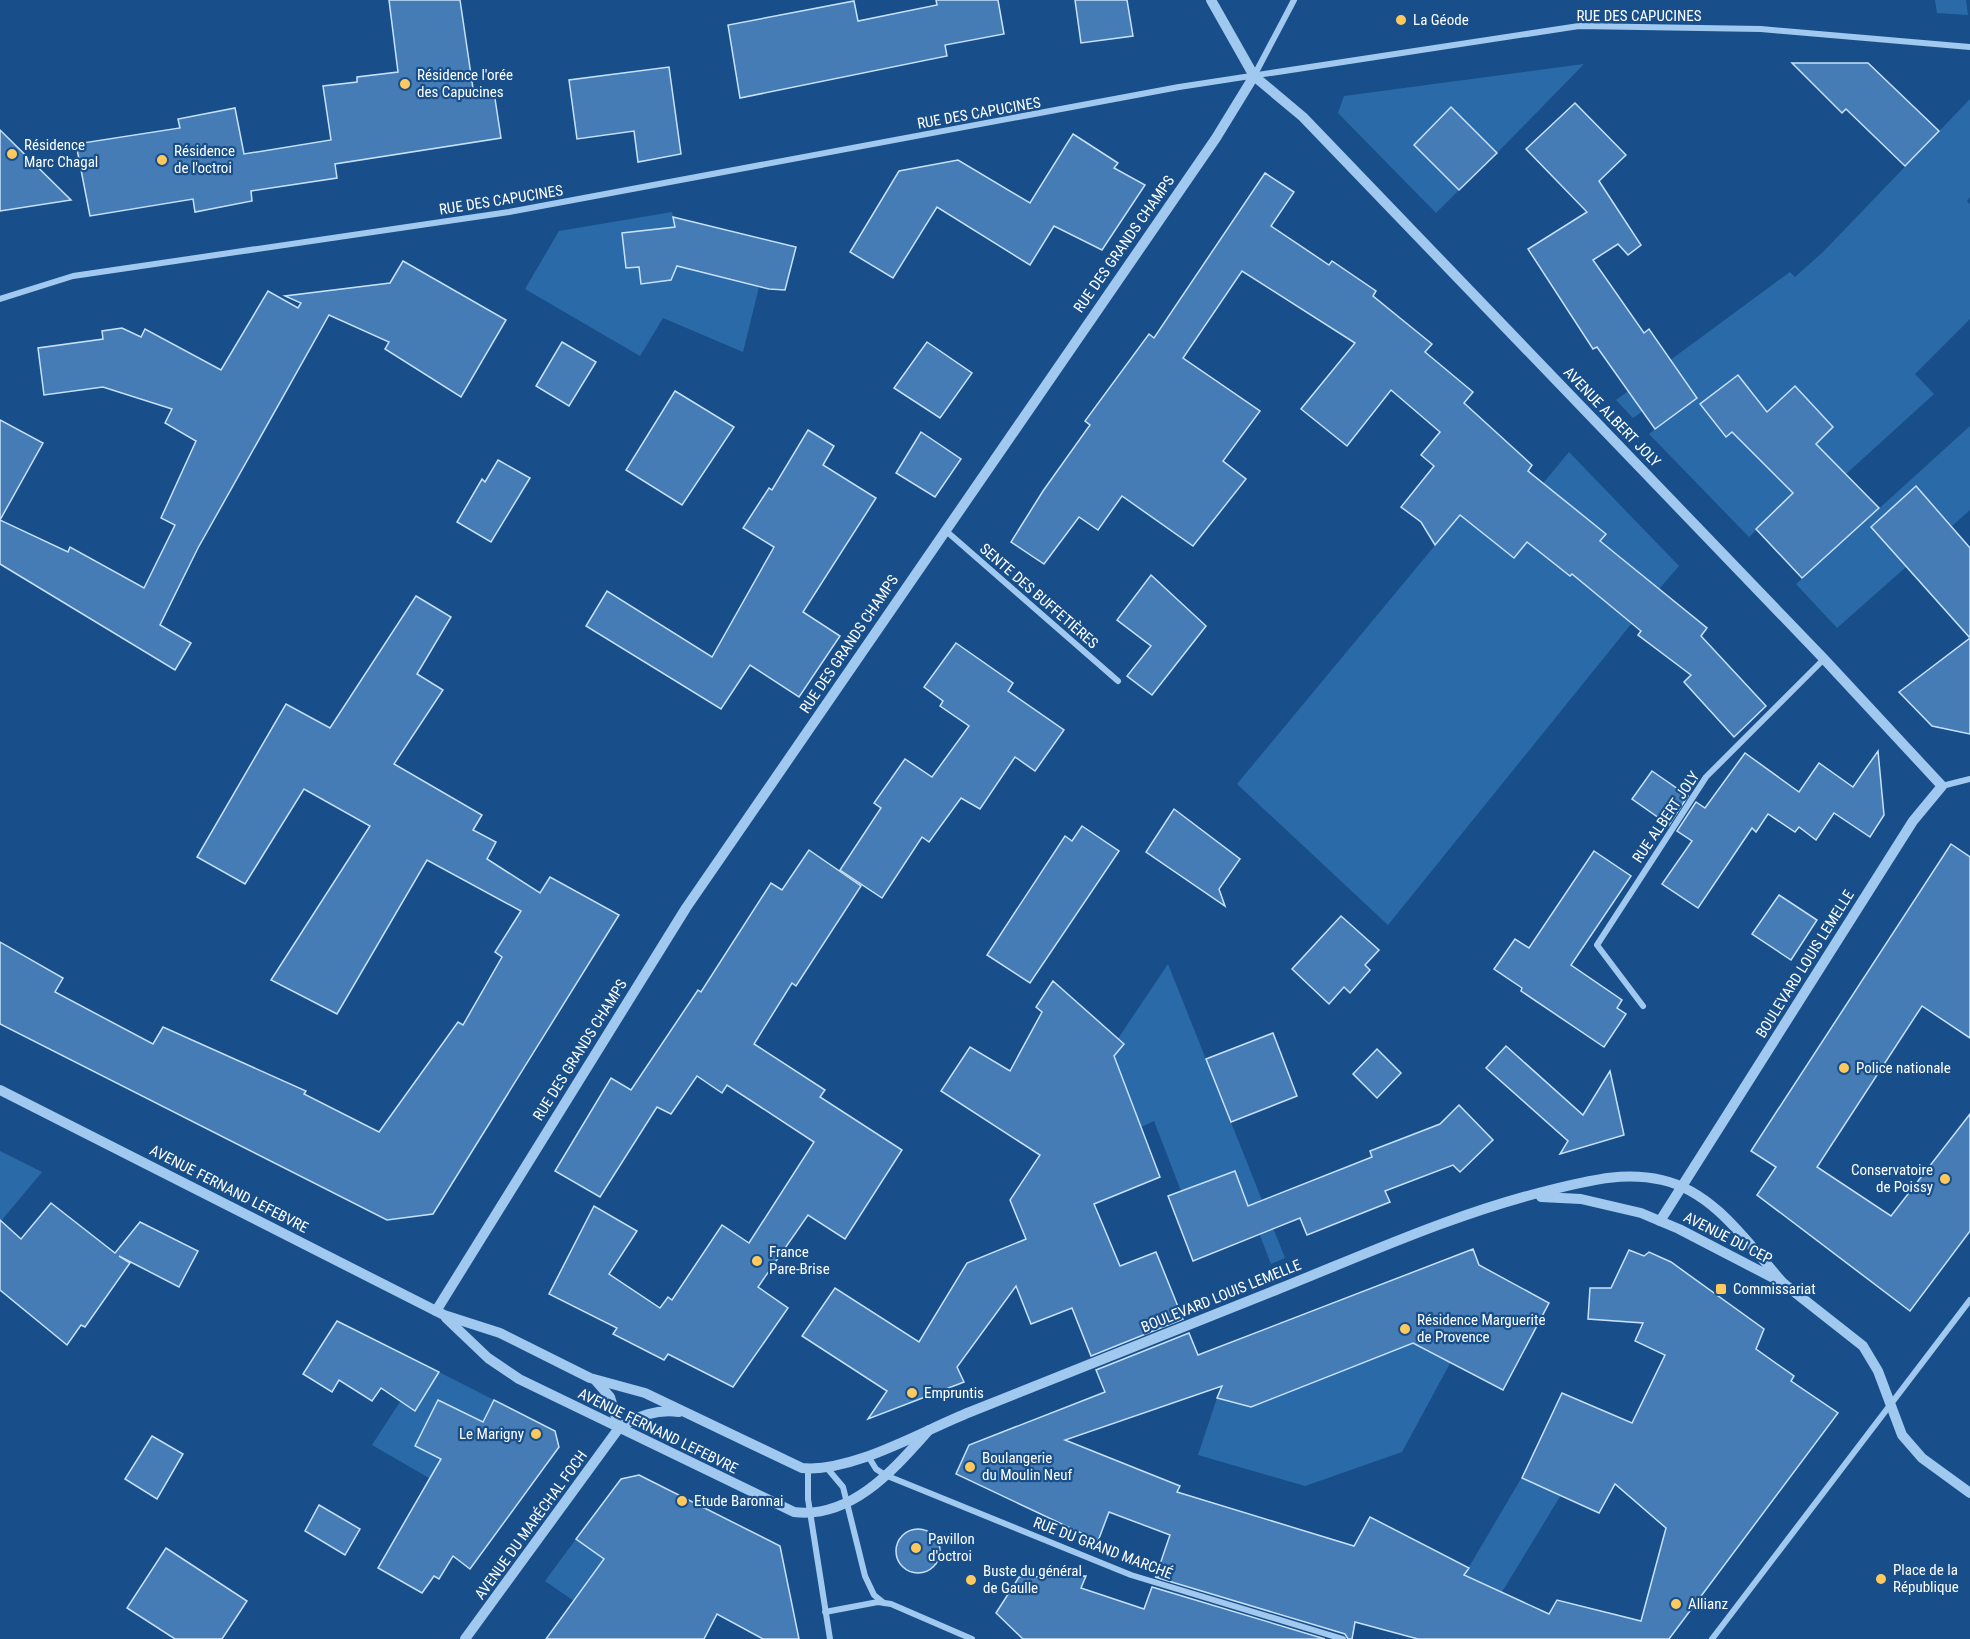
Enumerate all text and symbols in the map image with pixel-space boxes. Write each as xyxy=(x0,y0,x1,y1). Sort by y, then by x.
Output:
street label: RUE DES CAPUCINES xyxy=(1576,7,1702,25)
place label: La Géode xyxy=(1413,11,1469,29)
marker: La Géode xyxy=(1394,13,1408,27)
place label: Résidence l'orée des Capucines xyxy=(417,66,513,101)
marker: Résidence l'orée des Capucines xyxy=(398,77,412,91)
street label: RUE DES CAPUCINES xyxy=(916,93,1042,133)
place label: Résidence Marc Chagal xyxy=(24,136,98,171)
place label: Résidence de l'octroi xyxy=(174,142,235,177)
marker: Résidence Marc Chagal xyxy=(5,147,19,161)
marker: Résidence de l'octroi xyxy=(155,153,169,167)
street label: RUE DES GRANDS CHAMPS xyxy=(1070,172,1178,316)
street label: RUE DES CAPUCINES xyxy=(438,181,564,219)
street label: AVENUE ALBERT JOLY xyxy=(1560,363,1664,471)
street label: SENTE DES BUFFETIÈRES xyxy=(976,540,1102,653)
street label: RUE DES GRANDS CHAMPS xyxy=(796,571,902,717)
street label: RUE ALBERT JOLY xyxy=(1629,768,1703,866)
street label: BOULEVARD LOUIS LEMELLE xyxy=(1752,887,1858,1041)
street label: RUE DES GRANDS CHAMPS xyxy=(529,976,631,1124)
place label: Police nationale xyxy=(1856,1059,1951,1077)
marker: Police nationale xyxy=(1837,1061,1851,1075)
street label: AVENUE FERNAND LEFEBVRE xyxy=(147,1141,311,1237)
place label: Conservatoire de Poissy xyxy=(1851,1161,1933,1196)
marker: Conservatoire de Poissy xyxy=(1938,1172,1952,1186)
street label: AVENUE DU CEP xyxy=(1681,1208,1775,1268)
place label: France Pare-Brise xyxy=(769,1243,830,1278)
marker: France Pare-Brise xyxy=(750,1254,764,1268)
street label: BOULEVARD LOUIS LEMELLE xyxy=(1138,1256,1304,1336)
place label: Commissariat xyxy=(1733,1280,1816,1298)
marker: Commissariat xyxy=(1714,1282,1728,1296)
place label: Résidence Marguerite de Provence xyxy=(1417,1311,1546,1346)
marker: Résidence Marguerite de Provence xyxy=(1398,1322,1412,1336)
street label: AVENUE FERNAND LEFEBVRE xyxy=(575,1384,741,1478)
place label: Empruntis xyxy=(924,1384,984,1402)
marker: Empruntis xyxy=(905,1386,919,1400)
place label: Le Marigny xyxy=(459,1425,524,1443)
marker: Le Marigny xyxy=(529,1427,543,1441)
street label: AVENUE DU MARÉCHAL FOCH xyxy=(471,1447,591,1603)
place label: Boulangerie du Moulin Neuf xyxy=(982,1449,1072,1484)
marker: Boulangerie du Moulin Neuf xyxy=(963,1460,977,1474)
place label: Etude Baronnai xyxy=(694,1492,784,1510)
marker: Etude Baronnai xyxy=(675,1494,689,1508)
street label: RUE DU GRAND MARCHÉ xyxy=(1031,1513,1175,1583)
place label: Pavillon d'octroi xyxy=(928,1530,975,1565)
marker: Pavillon d'octroi xyxy=(909,1541,923,1555)
place label: Place de la République xyxy=(1893,1561,1959,1596)
place label: Buste du général de Gaulle xyxy=(983,1562,1082,1597)
marker: Place de la République xyxy=(1874,1572,1888,1586)
marker: Buste du général de Gaulle xyxy=(964,1573,978,1587)
place label: Allianz xyxy=(1688,1595,1728,1613)
marker: Allianz xyxy=(1669,1597,1683,1611)

